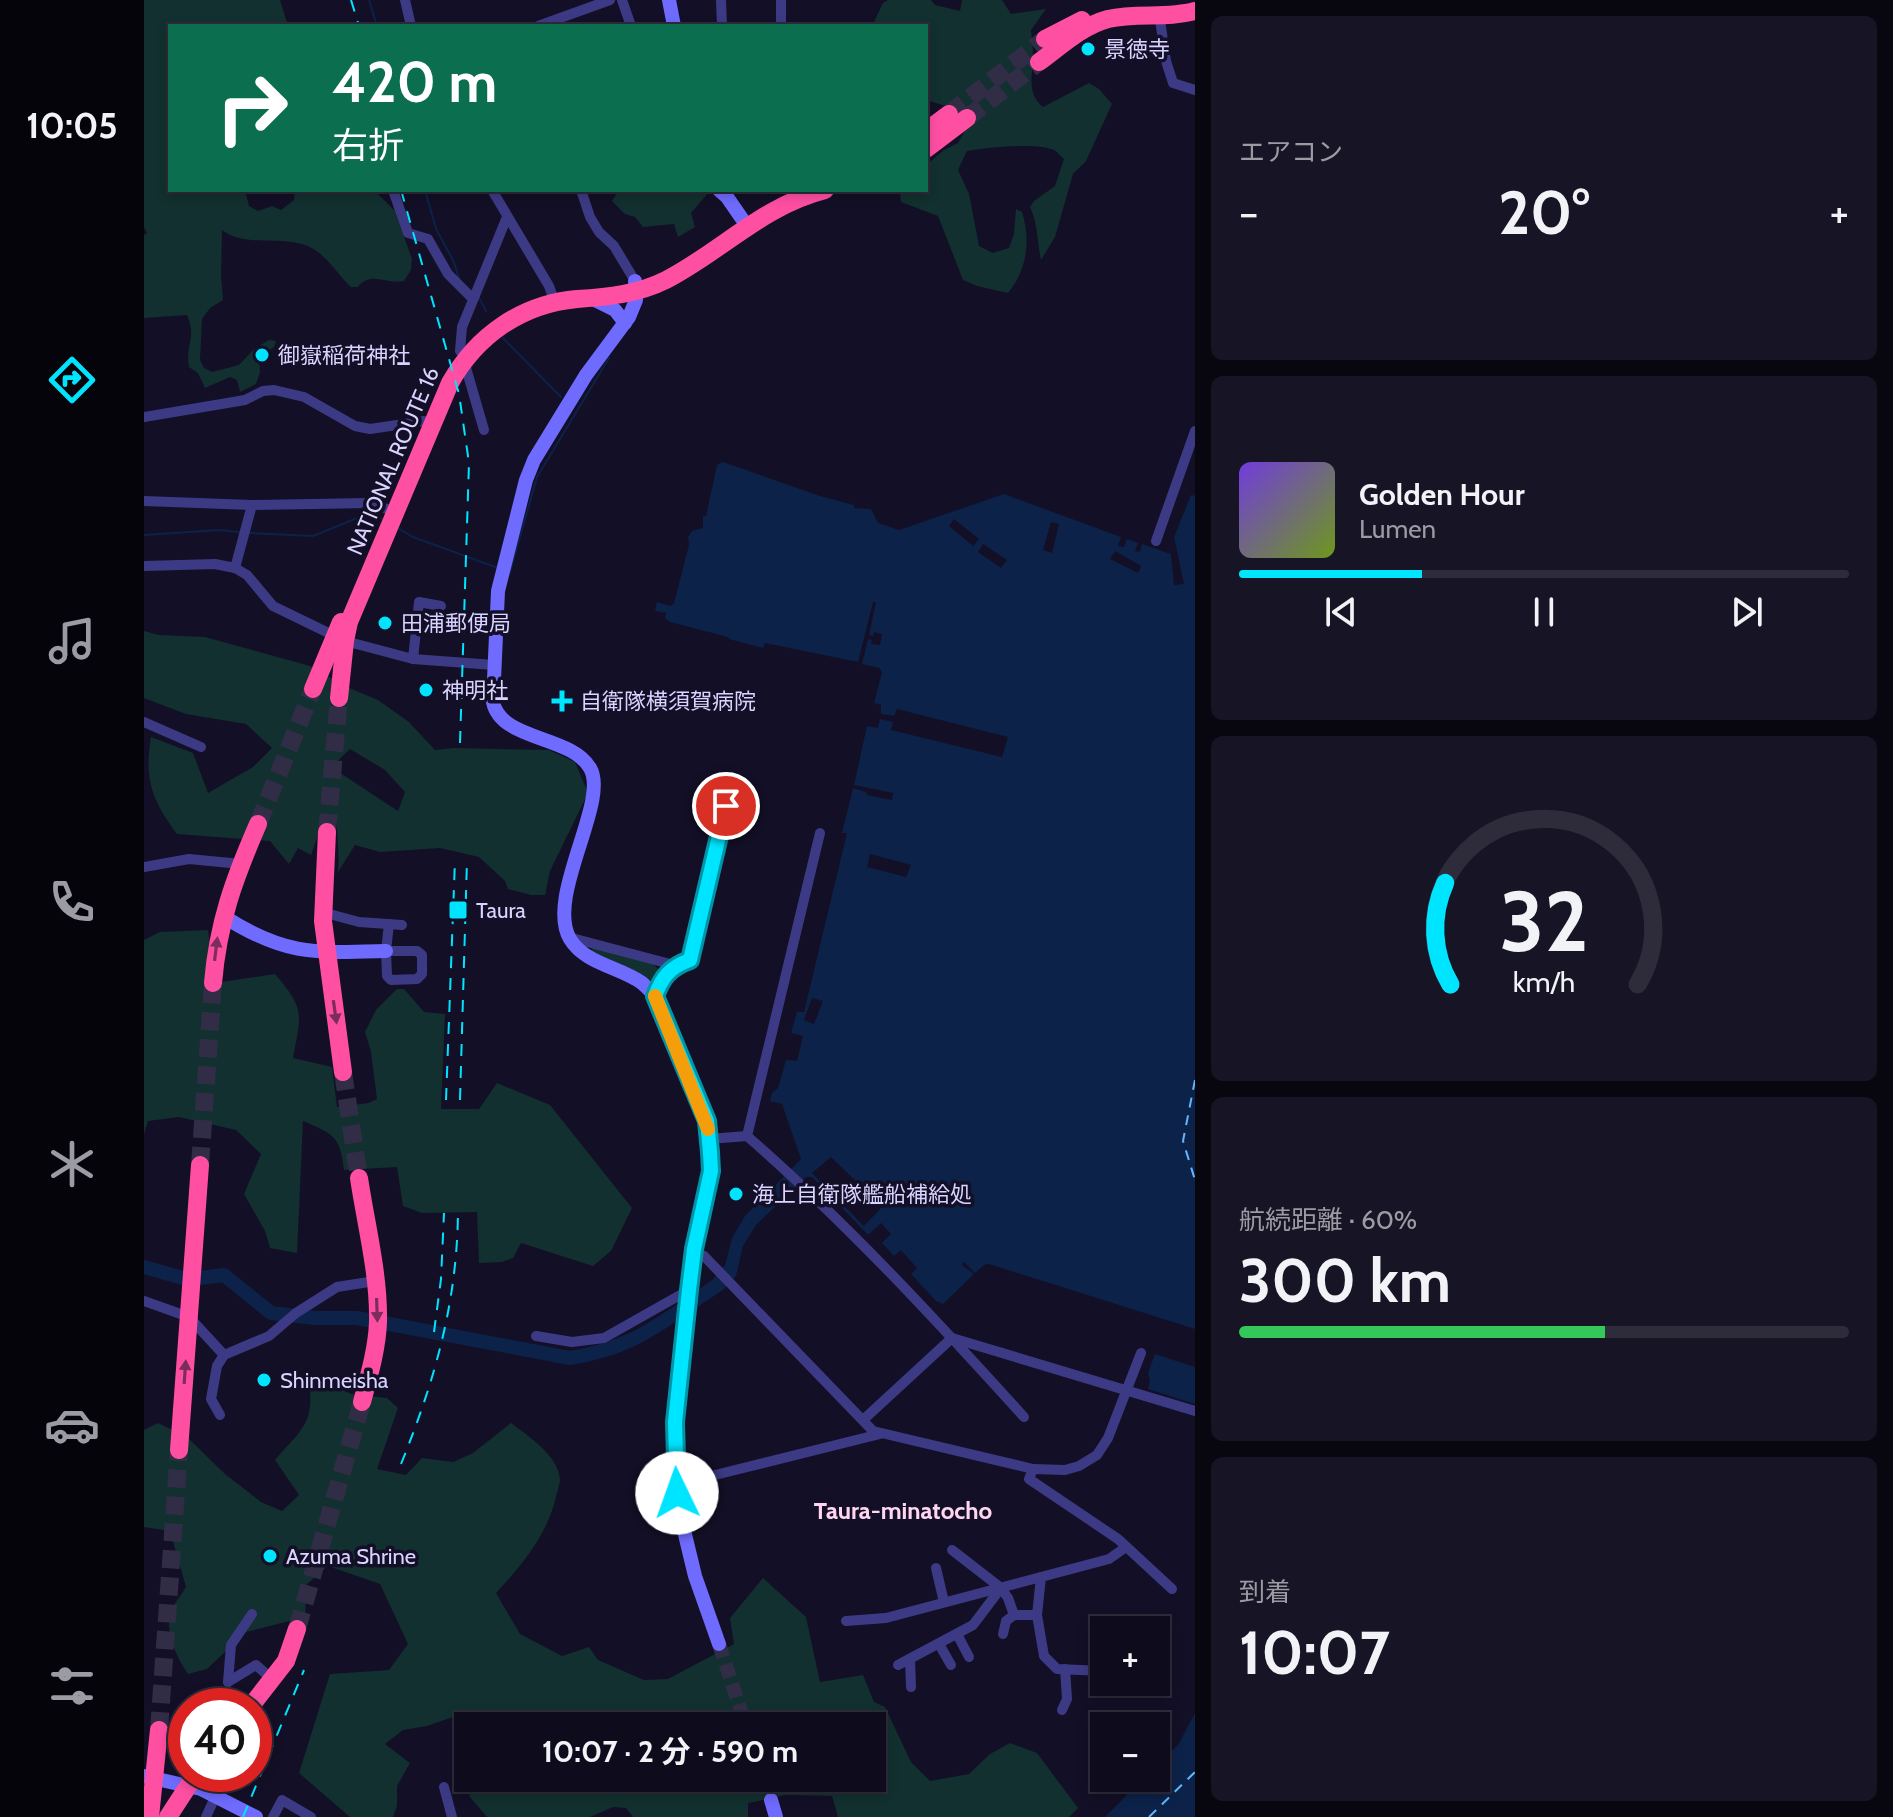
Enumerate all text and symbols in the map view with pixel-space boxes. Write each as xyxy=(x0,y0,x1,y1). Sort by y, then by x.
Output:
place label: 景徳寺 xyxy=(1104,36,1170,63)
marker: 景徳寺 xyxy=(1079,40,1097,58)
text: 420 m xyxy=(332,48,497,116)
icon: right xyxy=(200,56,304,160)
text: 10:05 xyxy=(26,103,118,147)
text: 右折 xyxy=(332,123,404,167)
text: エアコン xyxy=(1239,136,1343,168)
text: 20° xyxy=(1498,176,1590,249)
text: − xyxy=(1239,186,1258,239)
text: + xyxy=(1830,186,1849,239)
place label: 御嶽稲荷神社 xyxy=(278,342,410,369)
marker: 御嶽稲荷神社 xyxy=(253,346,271,364)
icon: directions xyxy=(44,352,100,408)
street label: NATIONAL ROUTE 16 xyxy=(341,363,445,559)
text: Golden Hour xyxy=(1359,476,1525,513)
text: Lumen xyxy=(1359,513,1436,545)
icon: previous xyxy=(1319,590,1363,634)
icon: pause xyxy=(1522,590,1566,634)
icon: next xyxy=(1725,590,1769,634)
place label: 田浦郵便局 xyxy=(401,610,511,637)
icon: music xyxy=(44,613,100,669)
marker: 田浦郵便局 xyxy=(376,614,394,632)
place label: 神明社 xyxy=(442,677,508,704)
marker: 神明社 xyxy=(417,681,435,699)
place label: 自衛隊横須賀病院 xyxy=(580,688,756,715)
marker: 自衛隊横須賀病院 xyxy=(551,690,573,712)
pin xyxy=(692,772,760,840)
icon: arrive xyxy=(704,784,748,828)
text: 32 xyxy=(1500,870,1588,971)
icon: phone xyxy=(44,874,100,930)
place label: Taura xyxy=(476,897,526,924)
marker: Taura xyxy=(447,899,469,921)
one-way arrow xyxy=(210,936,223,961)
text: km/h xyxy=(1513,964,1575,999)
one-way arrow xyxy=(328,1000,341,1025)
icon: climate xyxy=(44,1136,100,1192)
place label: 海上自衛隊艦船補給処 xyxy=(752,1181,972,1208)
marker: 海上自衛隊艦船補給処 xyxy=(727,1185,745,1203)
text: 航続距離 · 60% xyxy=(1239,1204,1417,1236)
text: 300 km xyxy=(1239,1244,1451,1317)
one-way arrow xyxy=(371,1298,383,1323)
one-way arrow xyxy=(179,1359,192,1384)
place label: Shinmeisha xyxy=(280,1367,389,1394)
marker: Shinmeisha xyxy=(255,1371,273,1389)
icon: car xyxy=(44,1397,100,1453)
position arrow xyxy=(635,1451,719,1535)
district label: Taura-minatocho xyxy=(814,1496,992,1525)
place label: Azuma Shrine xyxy=(286,1543,416,1570)
marker: Azuma Shrine xyxy=(261,1547,279,1565)
text: 到着 xyxy=(1239,1576,1291,1608)
map controls xyxy=(1090,1616,1170,1792)
button: + xyxy=(1090,1616,1170,1696)
text: 10:07 xyxy=(1239,1616,1390,1689)
icon: filters xyxy=(44,1658,100,1714)
speed limit sign: 40 xyxy=(168,1688,272,1792)
button: − xyxy=(1090,1712,1170,1792)
text: 10:07 · 2 分 · 590 m xyxy=(542,1733,798,1770)

